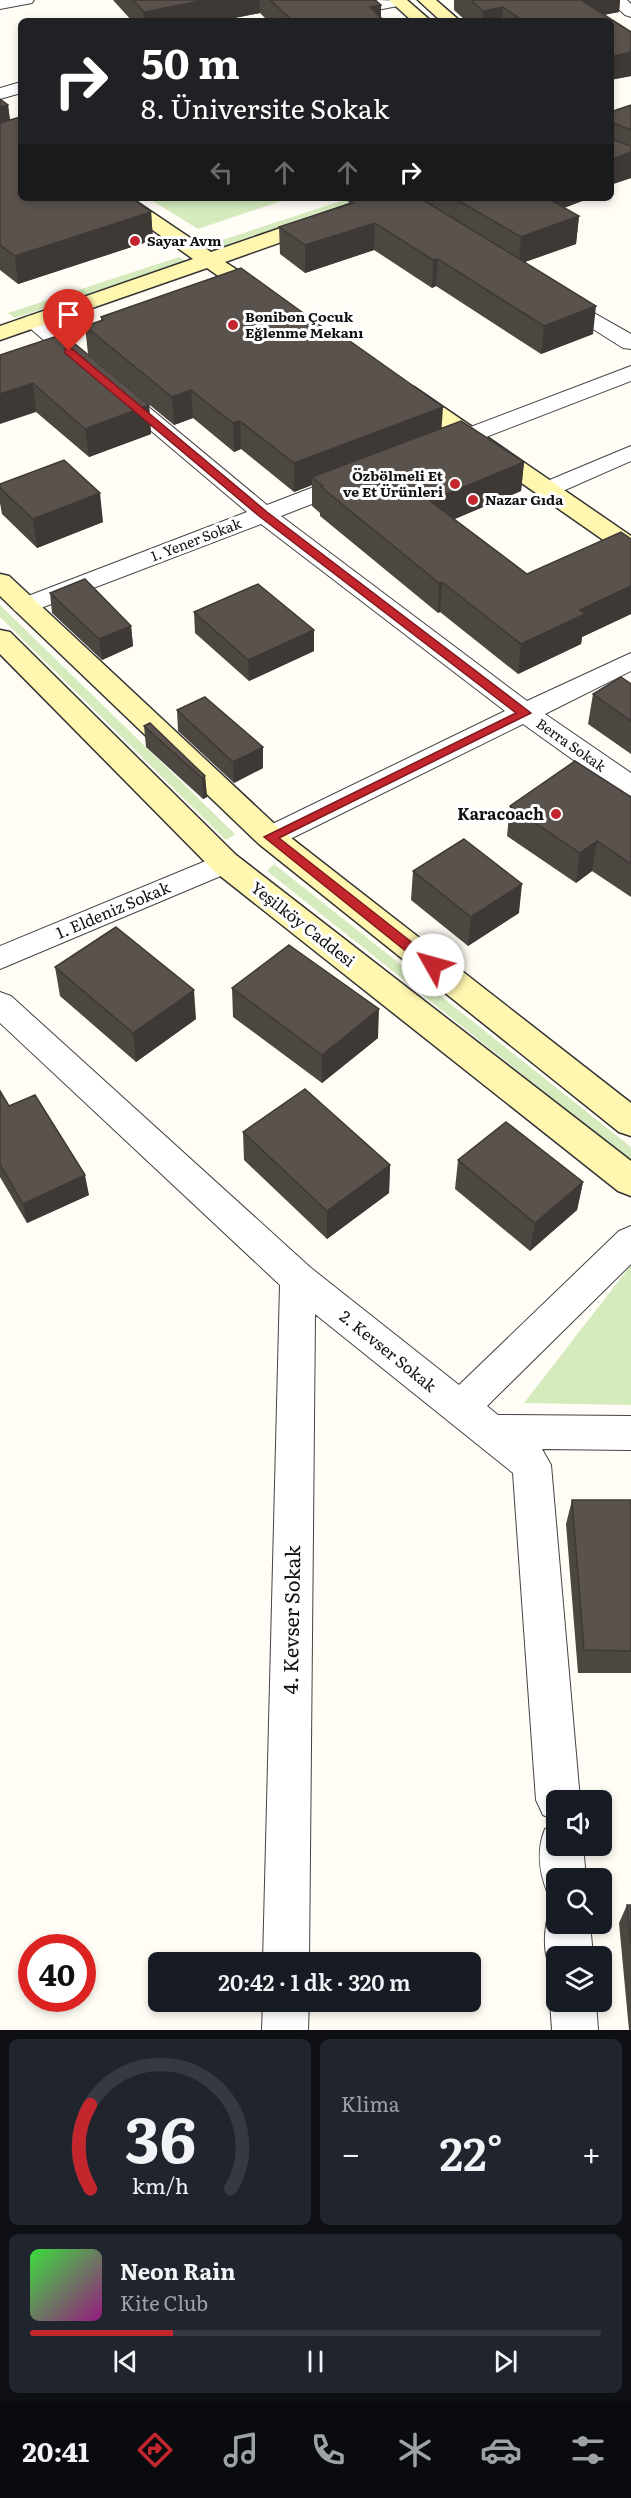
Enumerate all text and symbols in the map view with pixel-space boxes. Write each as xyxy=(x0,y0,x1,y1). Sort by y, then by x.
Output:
text: 50 m xyxy=(141,30,240,92)
icon: right xyxy=(42,42,120,120)
text: 8. Üniversite Sokak xyxy=(141,87,389,127)
icon: left xyxy=(205,156,238,189)
icon: ahead xyxy=(268,156,301,189)
icon: ahead xyxy=(331,156,364,189)
icon: right xyxy=(394,156,427,189)
place label: Sayar Avm xyxy=(147,230,222,250)
marker: Sayar Avm xyxy=(128,234,142,248)
pin xyxy=(43,289,94,351)
icon: arrive xyxy=(52,298,85,331)
place label: Bonibon Çocuk Eğlenme Mekanı xyxy=(245,306,363,342)
marker: Bonibon Çocuk Eğlenme Mekanı xyxy=(226,318,240,332)
place label: Özbölmeli Et ve Et Ürünleri xyxy=(343,465,444,501)
marker: Özbölmeli Et ve Et Ürünleri xyxy=(448,477,462,491)
place label: Nazar Gıda xyxy=(485,489,564,509)
marker: Nazar Gıda xyxy=(466,493,480,507)
street label: 1. Yener Sokak xyxy=(147,512,244,566)
street label: Berra Sokak xyxy=(533,713,611,776)
place label: Karacoach xyxy=(457,801,544,825)
marker: Karacoach xyxy=(549,807,563,821)
street label: 1. Eldeniz Sokak xyxy=(52,874,174,944)
street label: Yeşilköy Caddesi xyxy=(246,875,361,972)
position arrow xyxy=(401,933,465,997)
street label: 2. Kevser Sokak xyxy=(335,1304,442,1397)
street label: 4. Kevser Sokak xyxy=(274,1544,306,1695)
map controls xyxy=(546,1790,612,2012)
button: sound xyxy=(546,1790,612,1856)
button: search xyxy=(546,1868,612,1934)
speed limit sign: 40 xyxy=(18,1934,96,2012)
button: layers xyxy=(546,1946,612,2012)
text: 20:42 · 1 dk · 320 m xyxy=(218,1965,411,1998)
text: Klima xyxy=(341,2088,400,2118)
text: 36 xyxy=(124,2090,196,2182)
text: 22° xyxy=(439,2118,503,2185)
text: − xyxy=(341,2127,360,2176)
text: + xyxy=(582,2127,601,2176)
text: km/h xyxy=(131,2169,189,2201)
text: Neon Rain xyxy=(120,2254,236,2287)
text: Kite Club xyxy=(120,2287,208,2317)
icon: previous xyxy=(109,2345,142,2378)
icon: pause xyxy=(299,2345,332,2378)
icon: next xyxy=(489,2345,522,2378)
icon: directions xyxy=(134,2429,176,2471)
icon: music xyxy=(220,2429,262,2471)
icon: phone xyxy=(307,2429,349,2471)
icon: climate xyxy=(394,2429,436,2471)
icon: car xyxy=(480,2429,522,2471)
icon: filters xyxy=(567,2429,609,2471)
text: 20:41 xyxy=(22,2430,89,2470)

